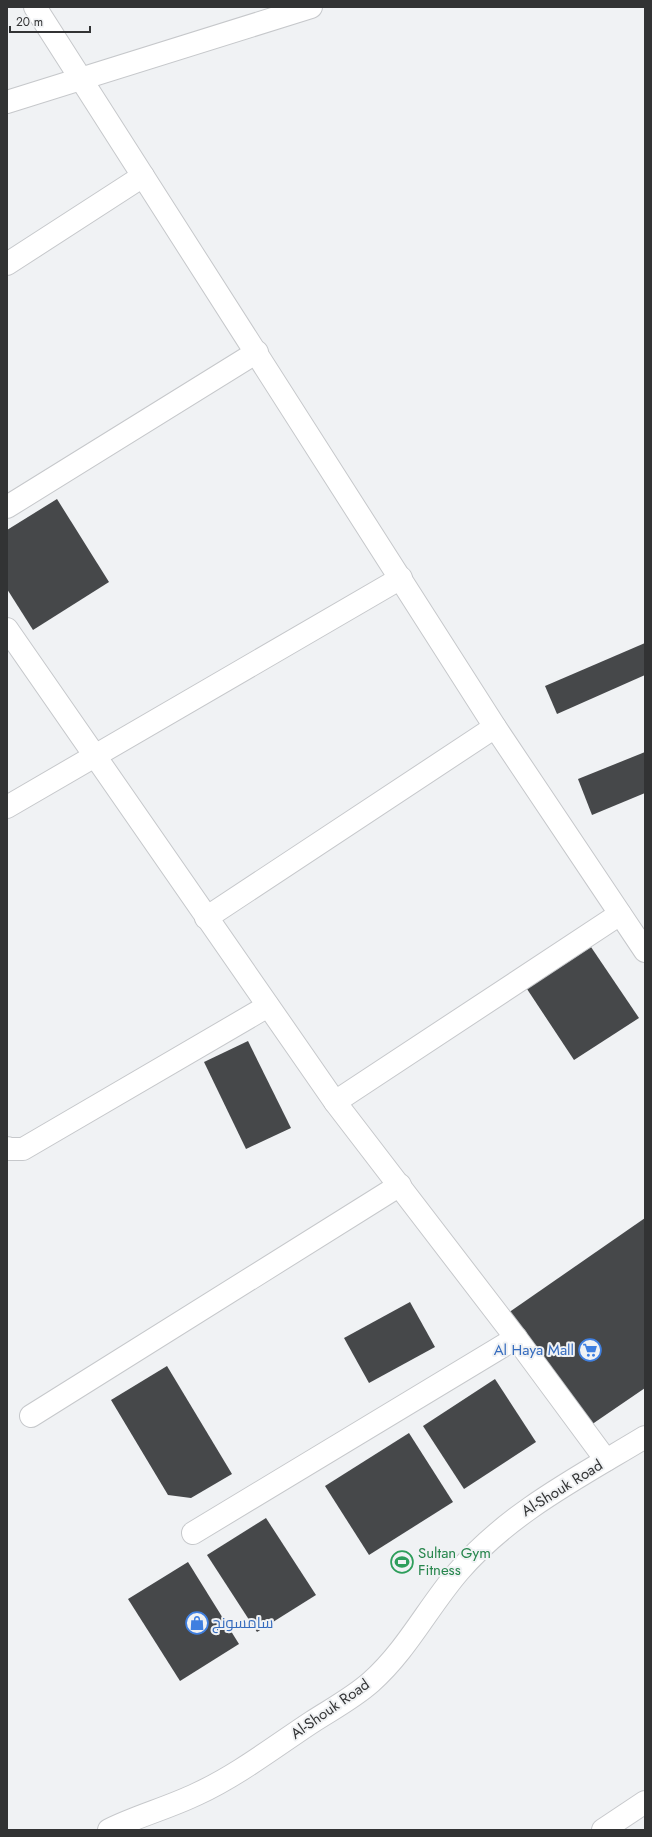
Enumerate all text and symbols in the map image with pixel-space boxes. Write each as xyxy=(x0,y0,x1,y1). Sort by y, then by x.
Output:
scale bar xyxy=(10,8,90,34)
text: 20 m xyxy=(16,13,43,31)
supermarket icon: Al Haya Mall xyxy=(577,1337,603,1363)
place label: Al Haya Mall xyxy=(494,1339,574,1361)
street label: Al-Shouk Road xyxy=(517,1454,607,1522)
place label: Sultan Gym Fitness xyxy=(418,1542,491,1581)
sports icon: Sultan Gym Fitness xyxy=(389,1549,415,1575)
shop icon: سامسونج xyxy=(184,1610,210,1636)
place label: سامسونج xyxy=(212,1612,273,1634)
street label: Al-Shouk Road xyxy=(286,1674,374,1744)

